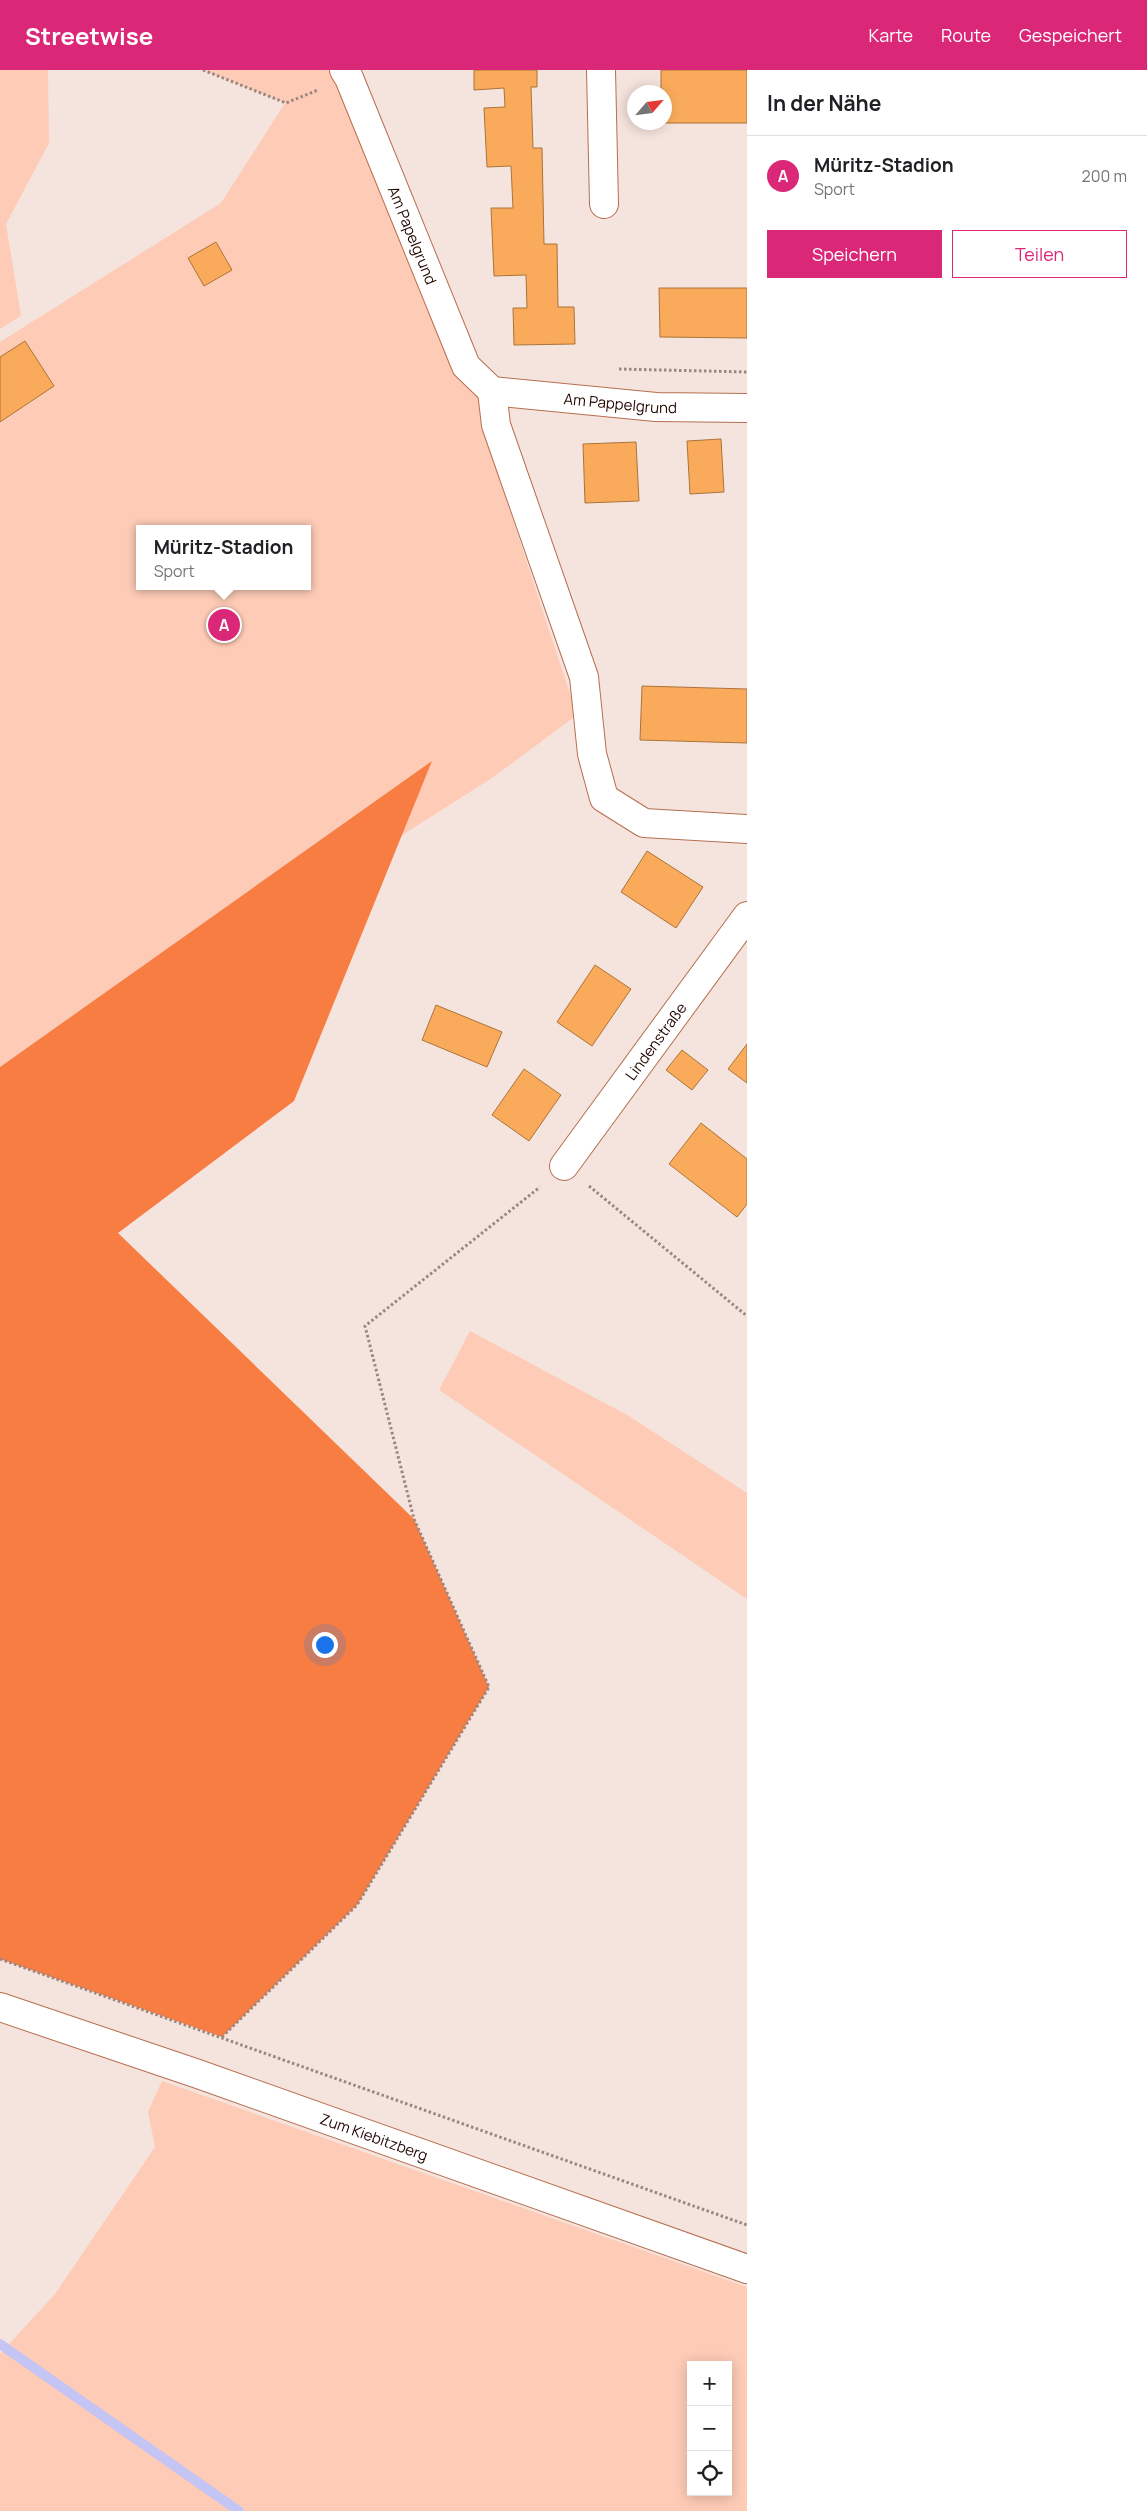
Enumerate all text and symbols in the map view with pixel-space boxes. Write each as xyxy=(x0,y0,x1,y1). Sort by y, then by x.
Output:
text: Streetwise xyxy=(25,19,153,52)
text: Karte xyxy=(868,23,913,47)
text: Route xyxy=(941,23,991,47)
text: Gespeichert xyxy=(1019,23,1122,47)
north arrow xyxy=(627,85,672,130)
text: In der Nähe xyxy=(767,89,881,117)
text: Müritz-Stadion xyxy=(814,152,954,178)
text: A xyxy=(778,165,788,187)
text: 200 m xyxy=(1082,165,1127,187)
text: Sport xyxy=(814,178,855,200)
street label: Am Papelgrund xyxy=(383,183,442,287)
button: Speichern xyxy=(767,230,942,278)
button: Teilen xyxy=(952,230,1127,278)
street label: Am Pappelgrund xyxy=(563,388,677,418)
popup xyxy=(136,525,311,590)
text: Müritz-Stadion xyxy=(154,534,293,560)
text: Sport xyxy=(154,560,195,582)
pin: A xyxy=(208,606,240,644)
street label: Lindenstraße xyxy=(620,998,691,1084)
your location xyxy=(312,1632,338,1658)
street label: Zum Kiebitzberg xyxy=(317,2108,431,2165)
map controls xyxy=(687,2361,732,2496)
button: + xyxy=(687,2361,732,2406)
button: − xyxy=(687,2406,732,2451)
button: locate xyxy=(687,2451,732,2496)

